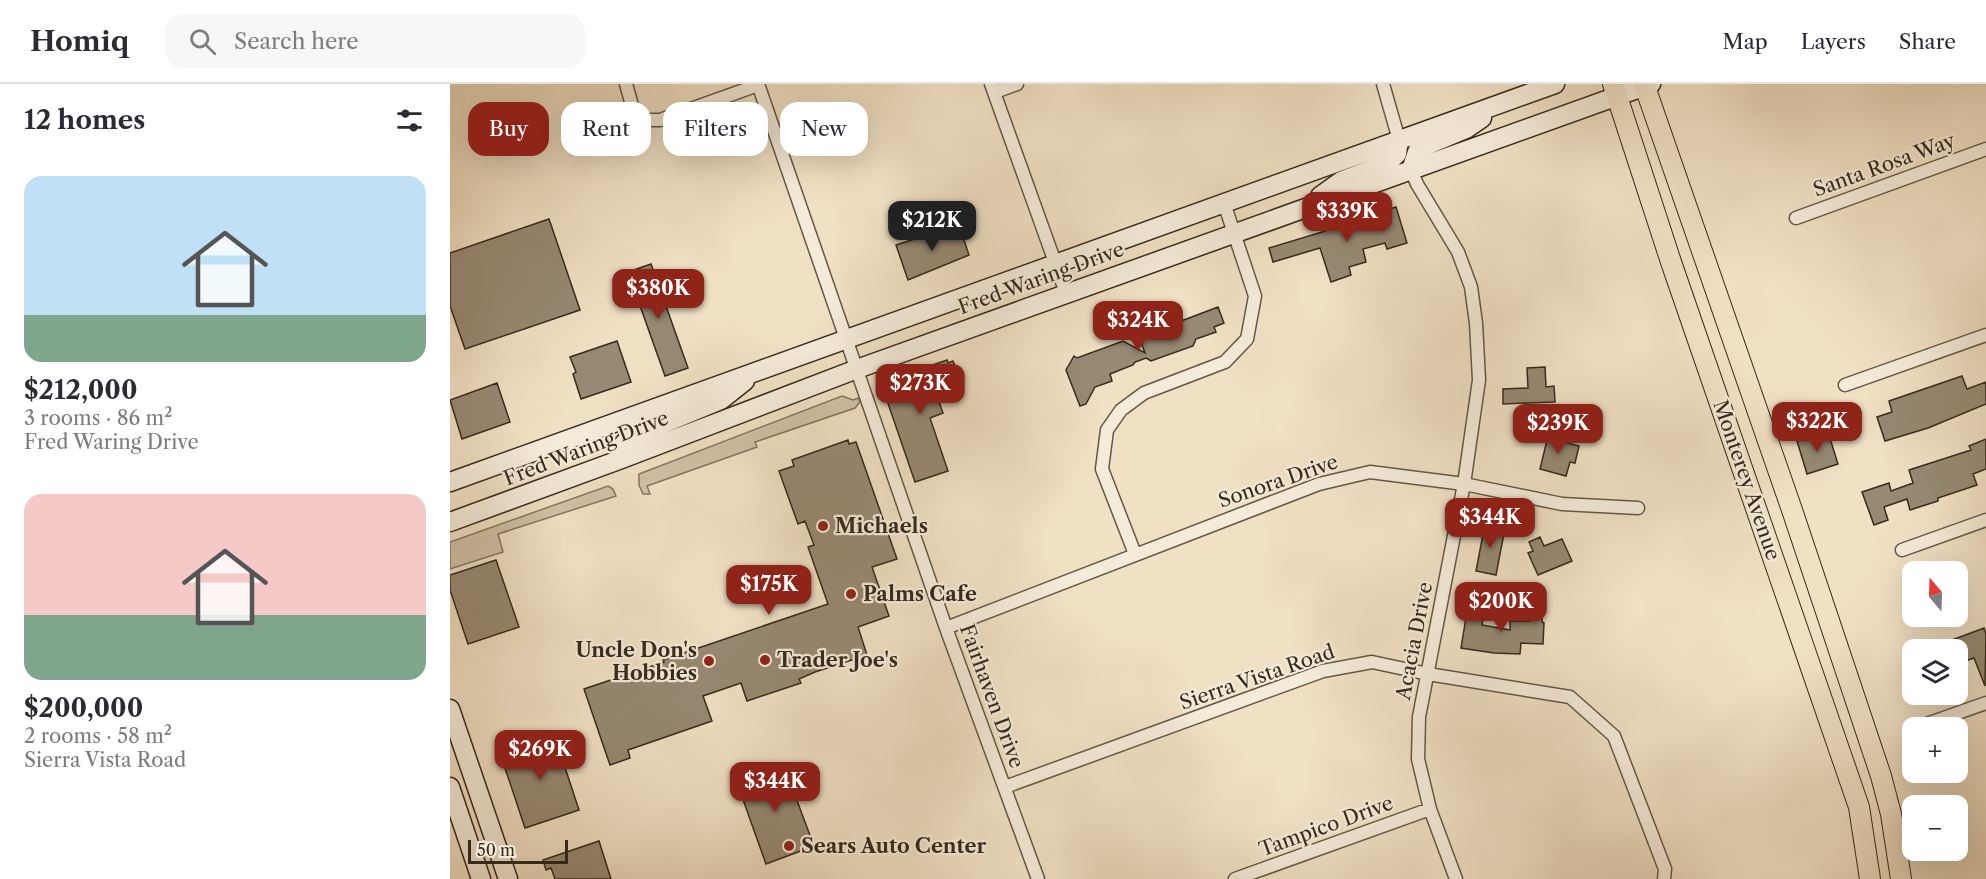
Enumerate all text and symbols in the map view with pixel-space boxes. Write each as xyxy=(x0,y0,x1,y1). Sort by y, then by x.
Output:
search box xyxy=(165,14,585,68)
text: Homiq xyxy=(30,24,129,58)
icon: search xyxy=(186,25,219,58)
text: Search here xyxy=(234,28,359,55)
text: Map xyxy=(1723,29,1768,54)
text: Layers xyxy=(1801,29,1866,54)
text: Share xyxy=(1899,29,1956,54)
chip: Buy xyxy=(468,102,549,156)
chip: Rent xyxy=(561,102,651,156)
chip: Filters xyxy=(663,102,768,156)
chip: New xyxy=(780,102,868,156)
text: 12 homes xyxy=(24,104,145,136)
icon: filters xyxy=(393,104,426,137)
street label: Santa Rosa Way xyxy=(1810,128,1959,202)
pin: $339K xyxy=(1305,192,1389,243)
text: $339K xyxy=(1316,199,1378,223)
pin: $212K xyxy=(890,201,974,252)
text: $212K xyxy=(902,208,962,232)
icon: home xyxy=(171,215,279,323)
street label: Fred Waring Drive xyxy=(955,237,1127,319)
pin: $380K xyxy=(616,269,700,320)
text: $380K xyxy=(626,276,690,300)
pin: $324K xyxy=(1096,301,1180,352)
text: $324K xyxy=(1107,308,1169,332)
pin: $273K xyxy=(878,364,962,415)
text: $273K xyxy=(890,371,950,395)
text: $212,000 xyxy=(24,374,137,406)
street label: Monterey Avenue xyxy=(1708,397,1786,563)
pin: $322K xyxy=(1775,402,1859,453)
pin: $239K xyxy=(1516,404,1600,455)
text: 3 rooms · 86 m² xyxy=(24,406,172,430)
street label: Fred Waring Drive xyxy=(500,406,672,490)
text: $322K xyxy=(1786,409,1848,433)
text: $239K xyxy=(1527,411,1589,435)
text: Fred Waring Drive xyxy=(24,430,199,454)
street label: Sonora Drive xyxy=(1215,449,1341,513)
pin: $344K xyxy=(1448,498,1532,549)
text: $344K xyxy=(1459,505,1521,529)
place label: Michaels xyxy=(835,514,928,538)
marker: Michaels xyxy=(816,519,830,533)
icon: home xyxy=(171,533,279,641)
north arrow xyxy=(1902,561,1968,627)
map controls xyxy=(1902,561,1968,861)
pin: $175K xyxy=(727,565,811,616)
text: $175K xyxy=(740,572,798,596)
street label: Acacia Drive xyxy=(1391,580,1437,703)
place label: Palms Cafe xyxy=(863,582,977,606)
pin: $200K xyxy=(1459,582,1543,633)
marker: Palms Cafe xyxy=(844,587,858,601)
text: $200K xyxy=(1469,589,1533,613)
street label: Fairhaven Drive xyxy=(955,621,1029,771)
place label: Uncle Don's Hobbies xyxy=(576,638,697,685)
street label: Sierra Vista Road xyxy=(1176,639,1338,715)
button: layers xyxy=(1902,639,1968,705)
place label: Trader Joe's xyxy=(777,648,898,672)
marker: Trader Joe's xyxy=(758,653,772,667)
marker: Uncle Don's Hobbies xyxy=(702,654,716,668)
text: $200,000 xyxy=(24,692,143,724)
button: + xyxy=(1902,717,1968,783)
text: 2 rooms · 58 m² xyxy=(24,724,172,748)
pin: $269K xyxy=(498,730,582,781)
text: $269K xyxy=(509,737,571,761)
text: Sierra Vista Road xyxy=(24,748,186,772)
pin: $344K xyxy=(733,762,817,813)
text: $344K xyxy=(744,769,806,793)
street label: Tampico Drive xyxy=(1256,791,1396,861)
button: − xyxy=(1902,795,1968,861)
place label: Sears Auto Center xyxy=(801,834,986,858)
scale bar xyxy=(468,837,568,864)
marker: Sears Auto Center xyxy=(782,839,796,853)
text: 50 m xyxy=(477,840,515,860)

